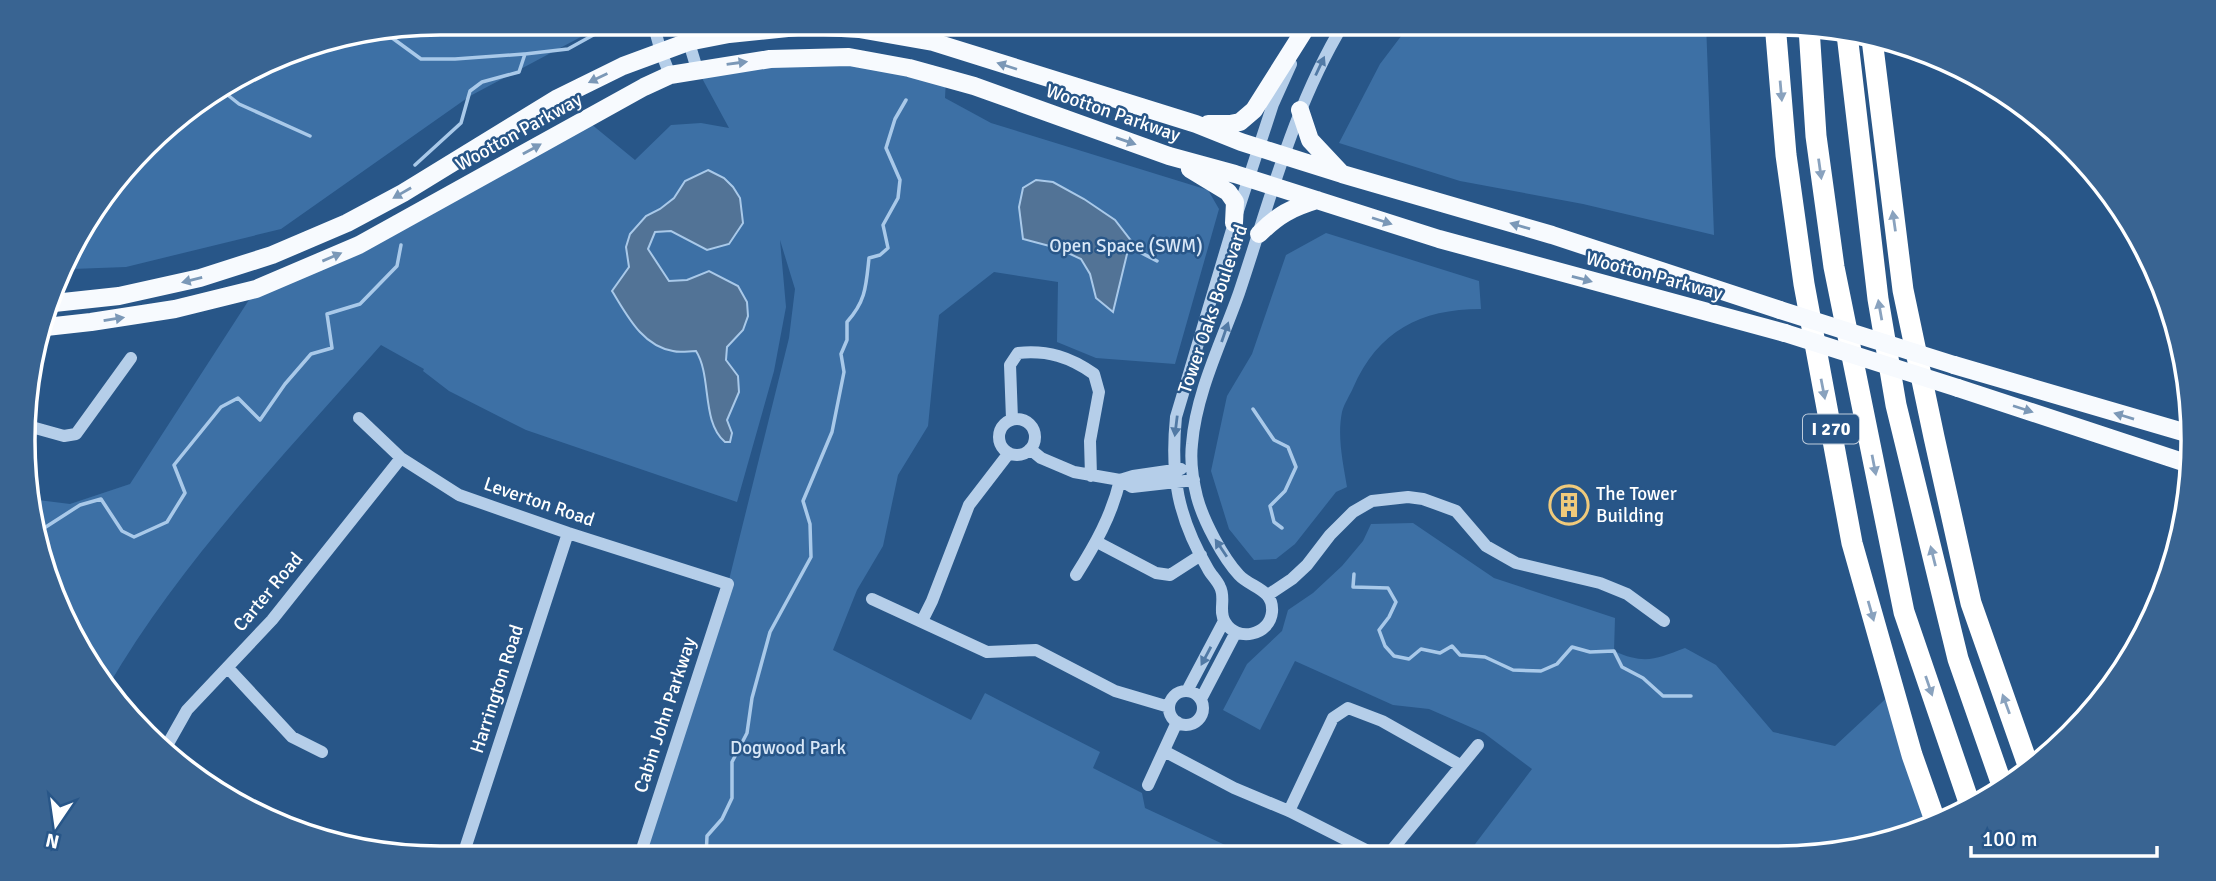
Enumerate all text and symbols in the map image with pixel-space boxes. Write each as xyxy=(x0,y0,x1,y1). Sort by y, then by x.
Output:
one-way arrow xyxy=(1315,55,1326,76)
one-way arrow xyxy=(727,58,749,69)
one-way arrow xyxy=(997,60,1018,71)
one-way arrow xyxy=(588,73,608,84)
street label: Wootton Parkway xyxy=(1042,79,1184,147)
one-way arrow xyxy=(1776,80,1787,102)
street label: Wootton Parkway xyxy=(452,87,587,177)
one-way arrow xyxy=(1116,136,1137,147)
one-way arrow xyxy=(522,143,542,155)
one-way arrow xyxy=(1815,159,1826,181)
one-way arrow xyxy=(392,187,411,199)
one-way arrow xyxy=(1888,210,1899,232)
one-way arrow xyxy=(1372,216,1393,227)
one-way arrow xyxy=(1509,220,1530,230)
street label: Tower Oaks Boulevard xyxy=(1173,221,1253,397)
park label: Open Space (SWM) xyxy=(1049,234,1203,258)
street label: Wootton Parkway xyxy=(1583,246,1725,306)
one-way arrow xyxy=(322,251,342,263)
one-way arrow xyxy=(1571,274,1593,285)
one-way arrow xyxy=(181,275,203,286)
one-way arrow xyxy=(1874,299,1885,321)
one-way arrow xyxy=(103,313,125,324)
one-way arrow xyxy=(1220,321,1231,342)
one-way arrow xyxy=(1818,378,1829,400)
one-way arrow xyxy=(2012,404,2033,415)
one-way arrow xyxy=(2113,410,2134,420)
road number: I 270 xyxy=(1803,414,1859,444)
one-way arrow xyxy=(1170,415,1181,437)
one-way arrow xyxy=(1869,454,1880,476)
street label: Leverton Road xyxy=(480,472,598,532)
place label: The Tower Building xyxy=(1596,482,1677,528)
building icon: The Tower Building xyxy=(1548,484,1590,526)
one-way arrow xyxy=(1214,539,1228,557)
one-way arrow xyxy=(1927,545,1938,567)
street label: Carter Road xyxy=(228,547,308,637)
one-way arrow xyxy=(1867,600,1877,621)
street label: Harrington Road xyxy=(465,622,529,756)
street label: Cabin John Parkway xyxy=(629,634,702,796)
one-way arrow xyxy=(1200,646,1212,666)
one-way arrow xyxy=(1924,675,1935,696)
one-way arrow xyxy=(2000,694,2011,715)
park label: Dogwood Park xyxy=(730,736,847,760)
north arrow xyxy=(21,790,91,860)
scale bar xyxy=(1971,814,2156,858)
text: 100 m xyxy=(1982,826,2037,852)
text: N xyxy=(43,827,62,854)

